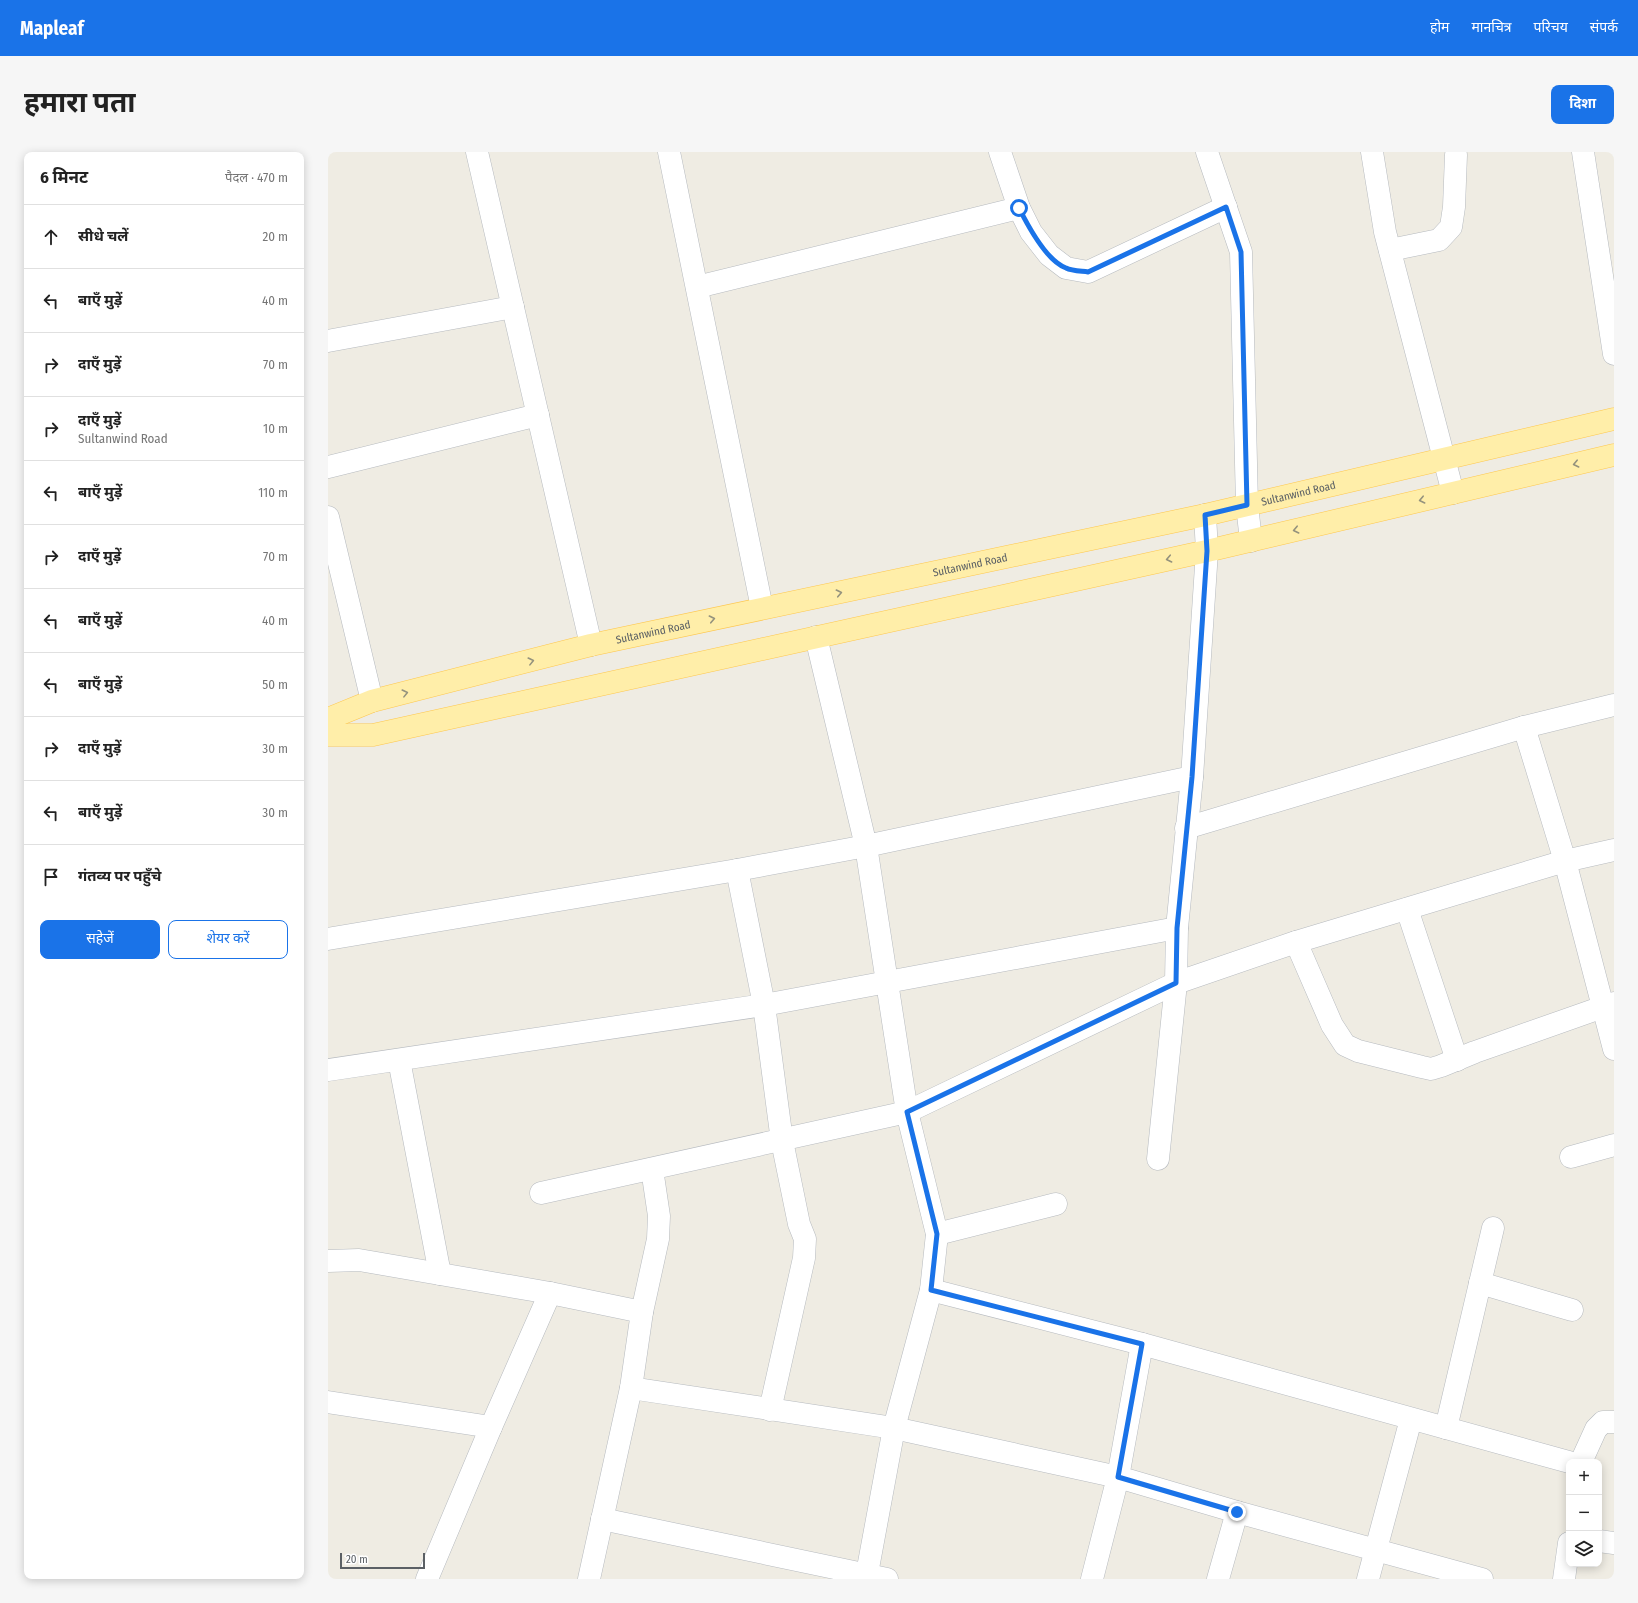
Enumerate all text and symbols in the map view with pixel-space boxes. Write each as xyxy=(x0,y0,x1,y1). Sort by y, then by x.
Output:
text: Mapleaf xyxy=(20,17,84,40)
text: होम xyxy=(1430,19,1449,36)
text: मानचित्र xyxy=(1471,19,1512,36)
text: परिचय xyxy=(1534,19,1568,36)
text: संपर्क xyxy=(1590,19,1618,36)
button: दिशा xyxy=(1551,85,1614,124)
text: हमारा पता xyxy=(24,86,136,119)
text: 6 मिनट xyxy=(40,167,88,188)
text: पैदल · 470 m xyxy=(225,170,288,185)
route start xyxy=(1010,199,1028,217)
icon: ahead xyxy=(40,226,62,248)
text: सीधे चलें xyxy=(78,227,128,245)
text: 20 m xyxy=(262,229,288,244)
icon: left xyxy=(40,290,62,312)
text: बाएँ मुड़ें xyxy=(78,291,122,309)
text: 40 m xyxy=(262,293,288,308)
icon: right xyxy=(40,354,62,376)
text: दाएँ मुड़ें xyxy=(78,355,121,373)
text: 70 m xyxy=(263,357,288,372)
text: दाएँ मुड़ें xyxy=(78,411,121,429)
icon: right xyxy=(40,418,62,440)
text: 10 m xyxy=(263,421,288,436)
text: Sultanwind Road xyxy=(78,431,168,446)
one-way arrow xyxy=(1573,460,1579,468)
street label: Sultanwind Road xyxy=(1260,479,1337,509)
icon: left xyxy=(40,482,62,504)
text: बाएँ मुड़ें xyxy=(78,483,122,501)
text: 110 m xyxy=(258,485,288,500)
one-way arrow xyxy=(1419,496,1425,504)
one-way arrow xyxy=(1292,526,1299,534)
icon: right xyxy=(40,546,62,568)
text: दाएँ मुड़ें xyxy=(78,547,121,565)
text: 70 m xyxy=(263,549,288,564)
street label: Sultanwind Road xyxy=(932,551,1009,579)
one-way arrow xyxy=(1166,555,1172,563)
one-way arrow xyxy=(836,589,842,597)
icon: left xyxy=(40,610,62,632)
text: बाएँ मुड़ें xyxy=(78,611,122,629)
text: 40 m xyxy=(262,613,288,628)
one-way arrow xyxy=(709,615,715,623)
street label: Sultanwind Road xyxy=(615,618,692,647)
one-way arrow xyxy=(527,657,534,665)
icon: left xyxy=(40,674,62,696)
text: बाएँ मुड़ें xyxy=(78,675,122,693)
text: 50 m xyxy=(262,677,288,692)
one-way arrow xyxy=(401,689,408,698)
icon: right xyxy=(40,738,62,760)
text: दाएँ मुड़ें xyxy=(78,739,121,757)
text: 30 m xyxy=(262,741,288,756)
icon: left xyxy=(40,802,62,824)
text: बाएँ मुड़ें xyxy=(78,803,122,821)
text: 30 m xyxy=(262,805,288,820)
icon: arrive xyxy=(40,866,62,888)
text: गंतव्य पर पहुँचे xyxy=(78,867,161,885)
button: सहेजें xyxy=(40,920,160,959)
button: शेयर करें xyxy=(168,920,288,959)
map controls xyxy=(1566,1459,1602,1567)
button: + xyxy=(1566,1459,1602,1495)
button: − xyxy=(1566,1495,1602,1531)
route end xyxy=(1228,1503,1246,1521)
button: layers xyxy=(1566,1531,1602,1567)
scale bar xyxy=(340,1551,425,1570)
text: 20 m xyxy=(346,1553,368,1566)

